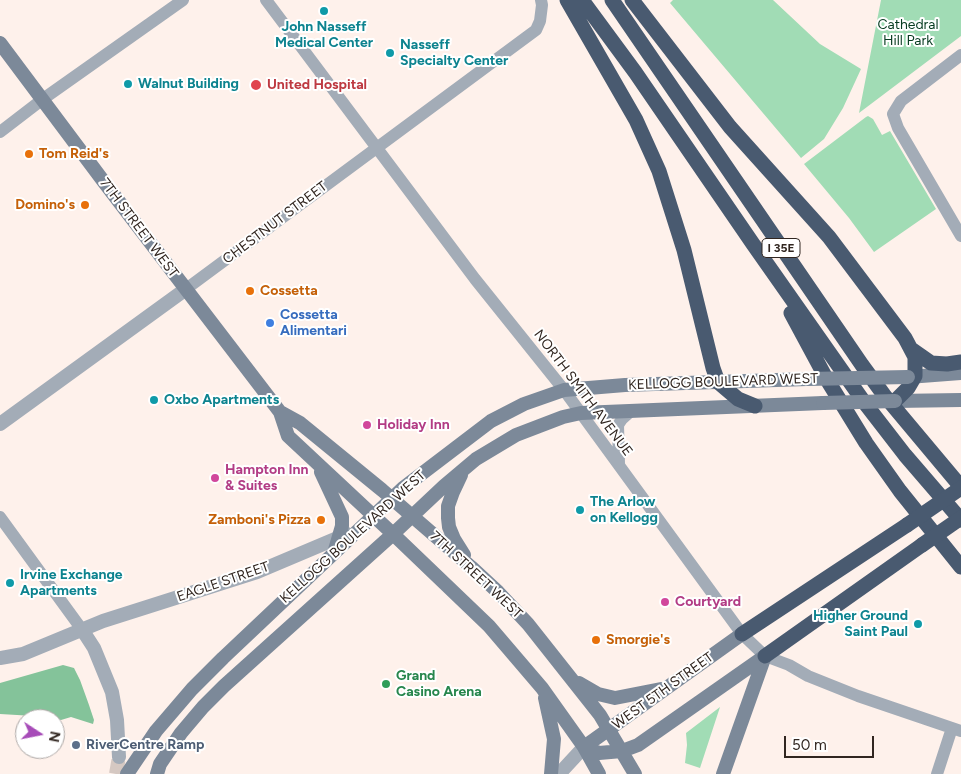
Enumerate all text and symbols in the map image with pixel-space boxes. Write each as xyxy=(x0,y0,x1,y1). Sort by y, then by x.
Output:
marker: John Nasseff Medical Center xyxy=(318,5,330,17)
park label: Cathedral Hill Park xyxy=(877,17,939,49)
place label: John Nasseff Medical Center xyxy=(275,19,373,52)
place label: Nasseff Specialty Center xyxy=(400,37,508,70)
marker: Nasseff Specialty Center xyxy=(384,47,396,59)
place label: Walnut Building xyxy=(138,76,239,92)
place label: United Hospital xyxy=(267,77,367,93)
marker: Walnut Building xyxy=(122,78,134,90)
marker: United Hospital xyxy=(249,78,263,92)
place label: Tom Reid's xyxy=(39,146,109,162)
marker: Tom Reid's xyxy=(23,148,35,160)
street label: 7TH STREET WEST xyxy=(96,175,182,281)
street label: CHESTNUT STREET xyxy=(219,178,331,268)
place label: Domino's xyxy=(15,197,75,213)
marker: Domino's xyxy=(79,199,91,211)
road number: I 35E xyxy=(762,238,800,258)
place label: Cossetta xyxy=(260,283,318,299)
marker: Cossetta xyxy=(244,285,256,297)
place label: Cossetta Alimentari xyxy=(280,307,347,340)
marker: Cossetta Alimentari xyxy=(264,317,276,329)
street label: NORTH SMITH AVENUE xyxy=(530,326,636,460)
street label: KELLOGG BOULEVARD WEST xyxy=(628,370,818,394)
place label: Oxbo Apartments xyxy=(164,392,279,408)
marker: Oxbo Apartments xyxy=(148,394,160,406)
place label: Holiday Inn xyxy=(377,417,450,433)
marker: Holiday Inn xyxy=(361,419,373,431)
place label: Hampton Inn & Suites xyxy=(225,462,308,494)
street label: KELLOGG BOULEVARD WEST xyxy=(277,467,429,607)
marker: Hampton Inn & Suites xyxy=(209,472,221,484)
place label: The Arlow on Kellogg xyxy=(590,494,658,526)
marker: The Arlow on Kellogg xyxy=(574,504,586,516)
place label: Zamboni's Pizza xyxy=(208,512,311,528)
marker: Zamboni's Pizza xyxy=(315,514,327,526)
street label: 7TH STREET WEST xyxy=(426,528,526,622)
street label: EAGLE STREET xyxy=(175,558,271,606)
place label: Irvine Exchange Apartments xyxy=(20,567,123,600)
marker: Irvine Exchange Apartments xyxy=(4,577,16,589)
place label: Courtyard xyxy=(675,594,741,610)
marker: Courtyard xyxy=(659,596,671,608)
place label: Higher Ground Saint Paul xyxy=(813,608,908,640)
marker: Higher Ground Saint Paul xyxy=(912,618,924,630)
place label: Smorgie's xyxy=(606,632,670,648)
marker: Smorgie's xyxy=(590,634,602,646)
street label: WEST 5TH STREET xyxy=(609,649,717,733)
place label: Grand Casino Arena xyxy=(396,668,482,700)
marker: Grand Casino Arena xyxy=(380,678,392,690)
north arrow xyxy=(15,709,65,759)
scale bar xyxy=(786,726,876,758)
text: N xyxy=(45,730,64,744)
text: 50 m xyxy=(792,736,827,754)
place label: RiverCentre Ramp xyxy=(86,737,204,753)
marker: RiverCentre Ramp xyxy=(70,739,82,751)

